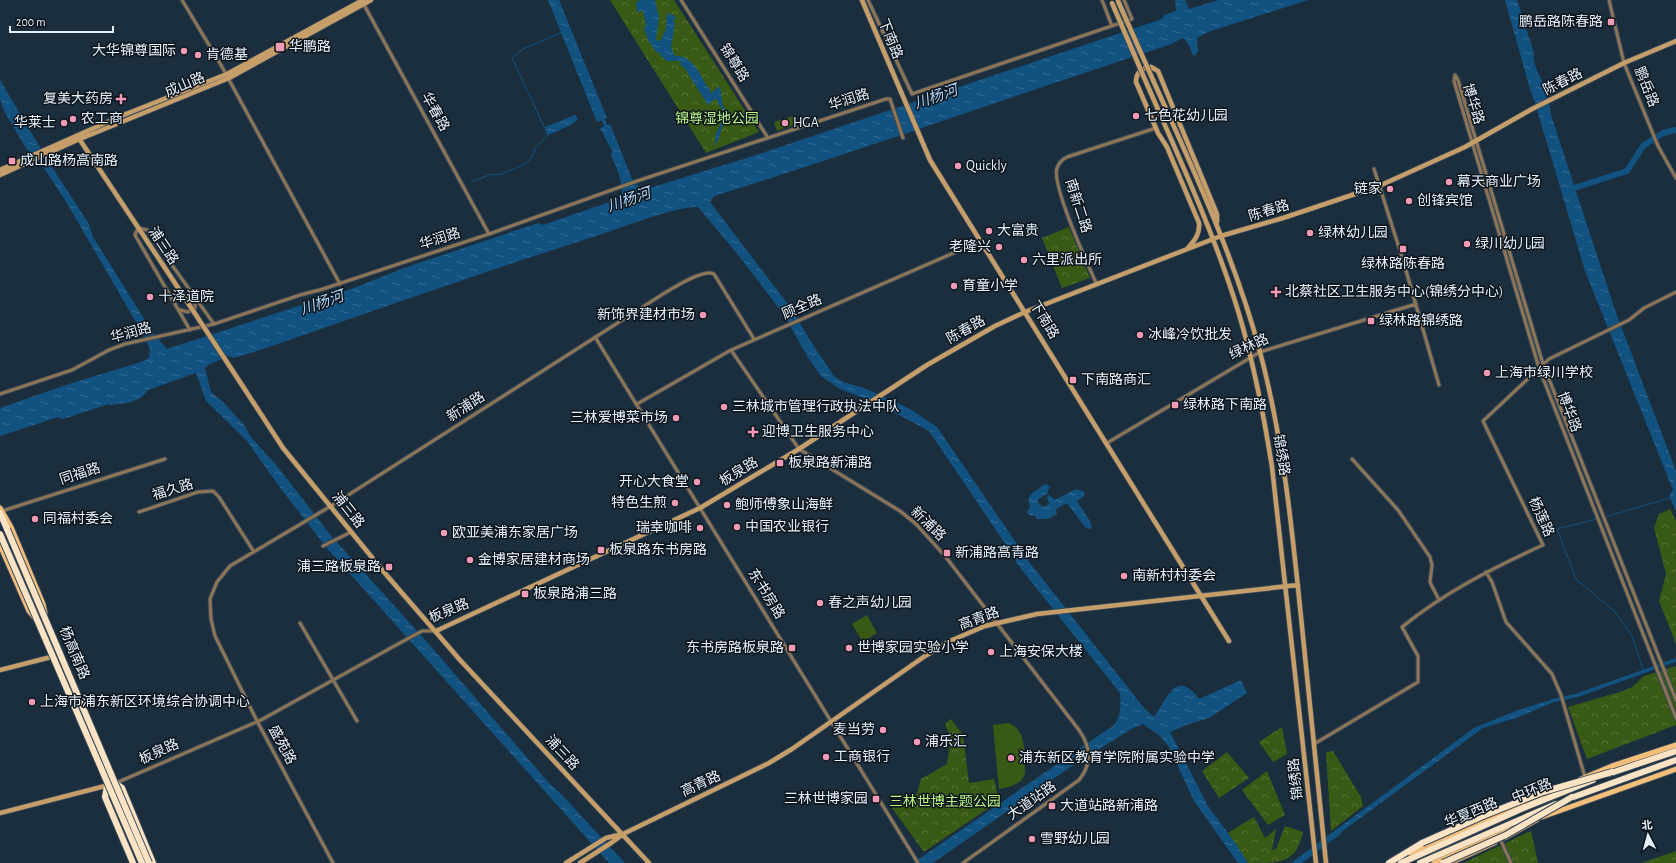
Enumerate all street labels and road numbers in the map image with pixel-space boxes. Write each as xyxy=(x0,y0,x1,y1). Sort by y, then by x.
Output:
street label: 下南路 xyxy=(876,17,905,61)
street label: 锦尊路 xyxy=(717,41,752,85)
street label: 陈春路 xyxy=(1541,65,1585,98)
street label: 鹏岳路 xyxy=(1632,65,1661,109)
street label: 成山路 xyxy=(163,69,207,100)
street label: 博华路 xyxy=(1460,81,1488,126)
street label: 华润路 xyxy=(826,85,871,113)
street label: 华春路 xyxy=(419,89,453,134)
street label: 南新二路 xyxy=(1063,177,1094,235)
street label: 陈春路 xyxy=(1247,197,1291,224)
street label: 浦三路 xyxy=(145,224,181,267)
street label: 华润路 xyxy=(417,224,462,252)
street label: 顾全路 xyxy=(780,291,824,322)
street label: 下南路 xyxy=(1027,298,1062,342)
street label: 陈春路 xyxy=(944,313,988,346)
street label: 华润路 xyxy=(108,319,153,345)
street label: 绿林路 xyxy=(1227,331,1271,362)
street label: 新浦路 xyxy=(444,389,487,424)
street label: 博华路 xyxy=(1555,389,1585,434)
street label: 锦绣路 xyxy=(1271,433,1292,477)
street label: 板泉路 xyxy=(716,453,761,489)
street label: 同福路 xyxy=(58,460,102,487)
street label: 福久路 xyxy=(151,476,195,503)
street label: 浦三路 xyxy=(329,489,367,531)
street label: 杨莲路 xyxy=(1526,495,1557,539)
street label: 新浦路 xyxy=(908,504,949,544)
street label: 东书房路 xyxy=(745,566,788,621)
street label: 板泉路 xyxy=(426,595,471,625)
street label: 高青路 xyxy=(957,604,1001,633)
street label: 杨高南路 xyxy=(57,624,92,682)
street label: 盛苑路 xyxy=(266,722,300,767)
street label: 浦三路 xyxy=(543,732,582,773)
street label: 板泉路 xyxy=(136,735,181,767)
street label: 锦绣路 xyxy=(1286,757,1305,801)
street label: 高青路 xyxy=(679,768,723,799)
street label: 中环路 xyxy=(1510,776,1554,805)
street label: 大道站路 xyxy=(1004,778,1059,823)
street label: 华夏西路 xyxy=(1442,794,1500,830)

